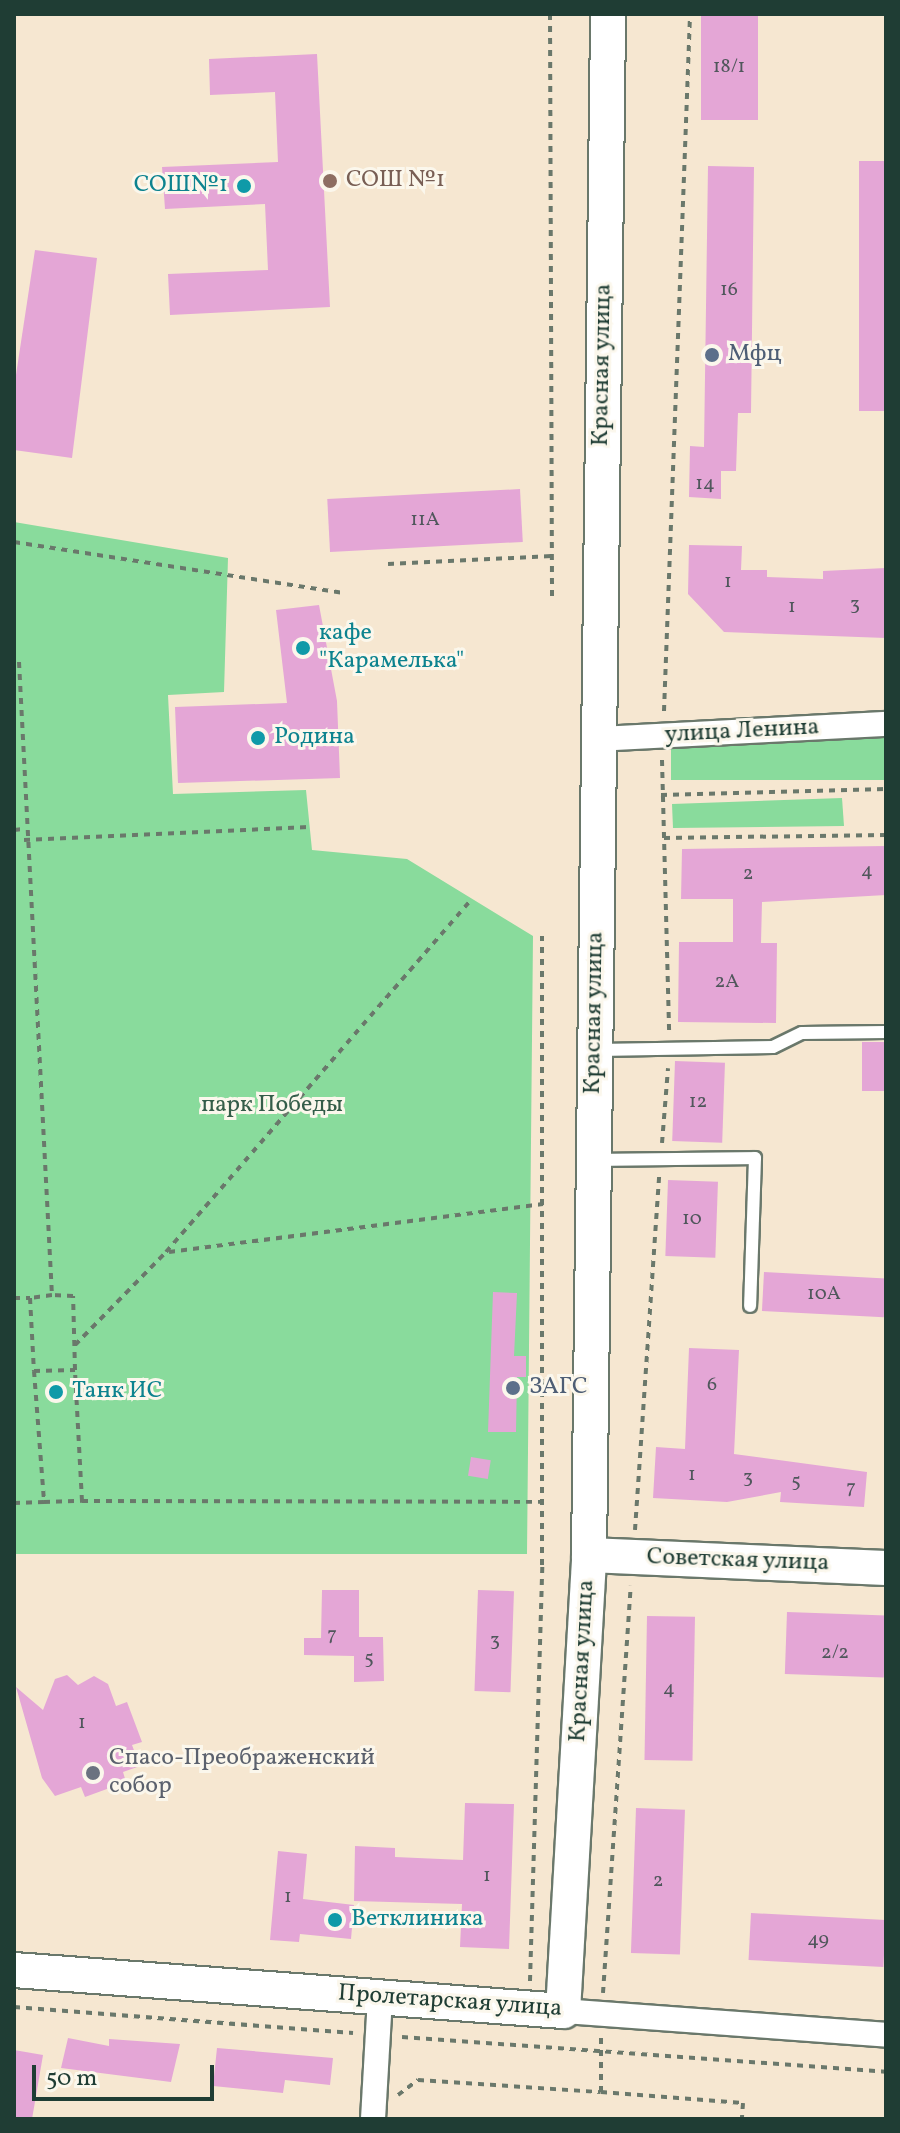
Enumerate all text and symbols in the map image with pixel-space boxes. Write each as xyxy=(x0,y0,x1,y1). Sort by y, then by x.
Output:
house number: 18/1 xyxy=(713,55,745,79)
place label: СОШ №1 xyxy=(346,167,445,195)
place label: СОШ№1 xyxy=(134,172,228,200)
marker: СОШ №1 xyxy=(321,172,339,190)
marker: СОШ№1 xyxy=(235,177,253,195)
house number: 16 xyxy=(720,278,738,302)
street label: Красная улица xyxy=(587,283,619,447)
place label: Мфц xyxy=(728,341,782,369)
marker: Мфц xyxy=(703,346,721,364)
house number: 14 xyxy=(695,472,715,496)
house number: 11А xyxy=(410,508,440,532)
house number: 1 xyxy=(724,570,732,594)
house number: 3 xyxy=(850,593,860,617)
house number: 1 xyxy=(788,595,796,619)
place label: кафе "Карамелька" xyxy=(319,620,464,676)
marker: кафе "Карамелька" xyxy=(294,639,312,657)
street label: улица Ленина xyxy=(664,714,820,750)
place label: Родина xyxy=(274,724,355,752)
marker: Родина xyxy=(249,729,267,747)
house number: 4 xyxy=(861,859,873,883)
house number: 2 xyxy=(743,862,753,886)
street label: Красная улица xyxy=(579,931,611,1095)
house number: 2А xyxy=(715,970,739,994)
house number: 12 xyxy=(689,1090,707,1114)
park label: парк Победы xyxy=(201,1092,343,1120)
house number: 10 xyxy=(682,1207,702,1231)
house number: 10А xyxy=(807,1282,841,1306)
house number: 6 xyxy=(707,1373,717,1397)
place label: ЗАГС xyxy=(529,1374,588,1402)
place label: Танк ИС xyxy=(72,1378,163,1406)
marker: ЗАГС xyxy=(504,1379,522,1397)
marker: Танк ИС xyxy=(47,1383,65,1401)
house number: 1 xyxy=(688,1463,696,1487)
house number: 3 xyxy=(743,1466,753,1490)
house number: 5 xyxy=(791,1470,801,1494)
house number: 7 xyxy=(846,1476,856,1500)
street label: Советская улица xyxy=(646,1543,830,1579)
street label: Красная улица xyxy=(564,1579,602,1743)
house number: 7 xyxy=(327,1623,337,1647)
house number: 3 xyxy=(490,1629,500,1653)
house number: 2/2 xyxy=(821,1641,849,1665)
house number: 5 xyxy=(364,1647,374,1671)
house number: 4 xyxy=(663,1677,675,1701)
house number: 1 xyxy=(78,1711,86,1735)
place label: Спасо-Преображенский собор xyxy=(109,1745,375,1801)
marker: Спасо-Преображенский собор xyxy=(84,1764,102,1782)
house number: 1 xyxy=(483,1864,491,1888)
house number: 2 xyxy=(653,1869,663,1893)
house number: 1 xyxy=(284,1885,292,1909)
place label: Ветклиника xyxy=(351,1906,484,1934)
marker: Ветклиника xyxy=(326,1911,344,1929)
house number: 49 xyxy=(807,1928,829,1952)
street label: Пролетарская улица xyxy=(337,1980,563,2024)
scale bar xyxy=(36,2049,218,2099)
text: 50 m xyxy=(46,2062,98,2096)

